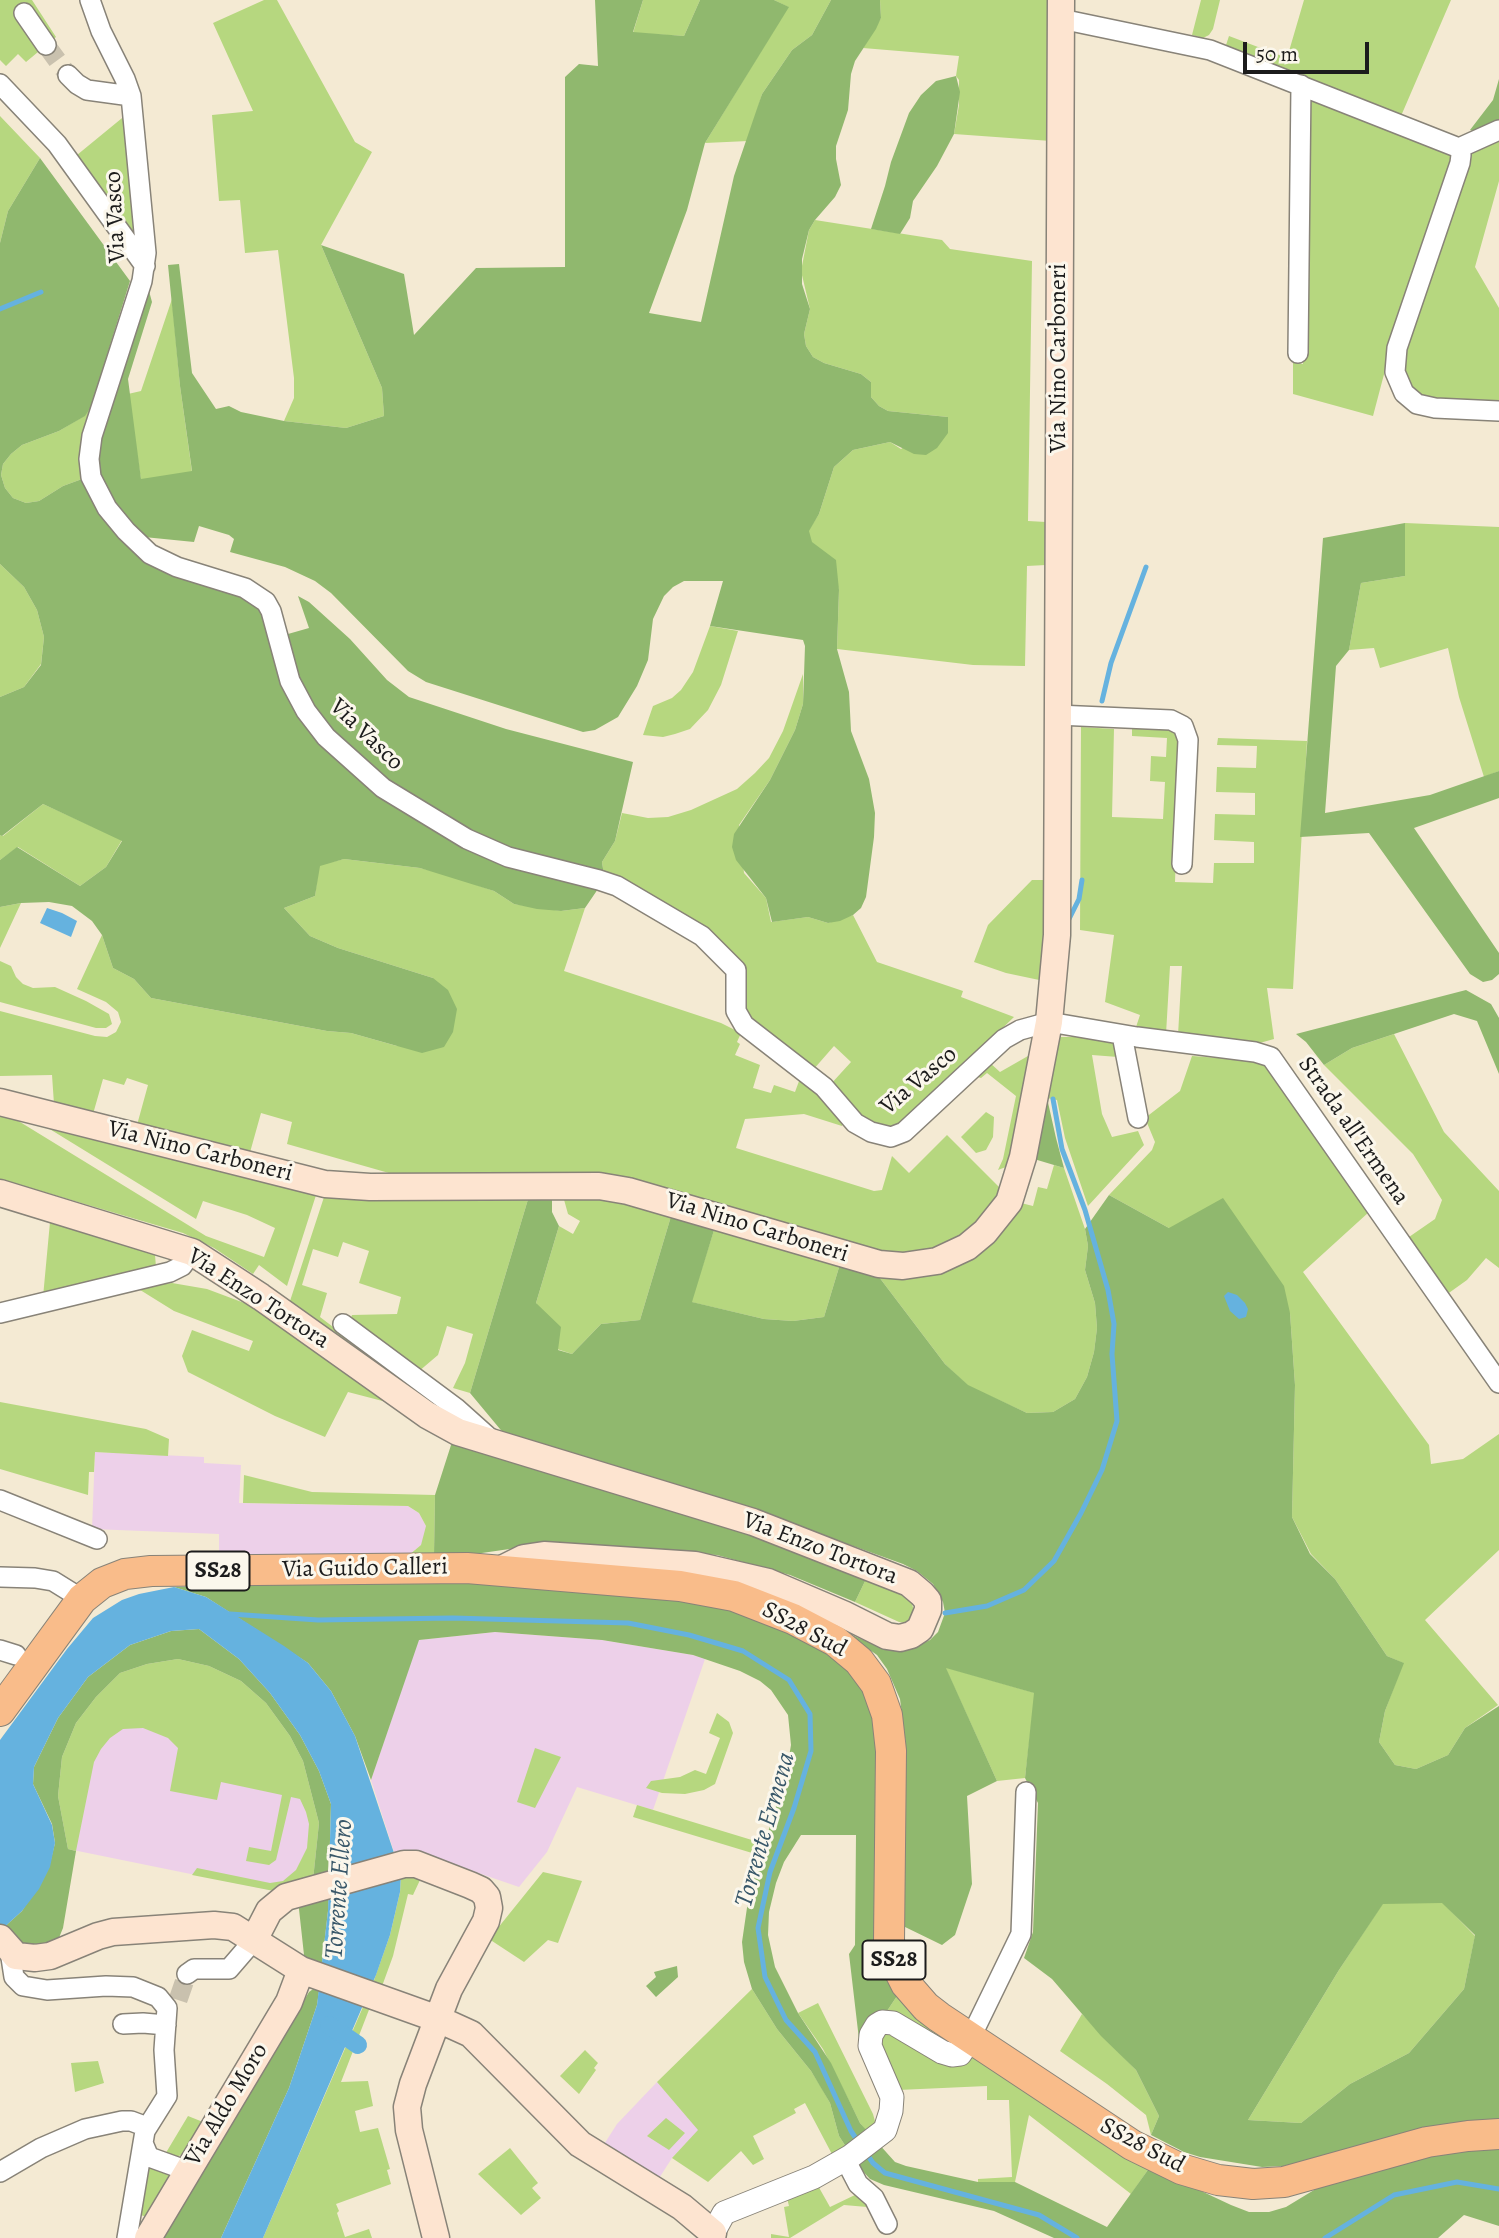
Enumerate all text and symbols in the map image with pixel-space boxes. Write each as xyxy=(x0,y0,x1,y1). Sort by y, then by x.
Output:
scale bar xyxy=(1247,28,1373,72)
text: 50 m xyxy=(1256,40,1298,68)
street label: Via Vasco xyxy=(99,170,133,264)
street label: Via Nino Carboneri xyxy=(1045,263,1073,453)
street label: Via Vasco xyxy=(323,693,409,777)
street label: Via Vasco xyxy=(875,1040,963,1122)
street label: Strada all'Ermena xyxy=(1291,1051,1415,1211)
street label: Via Nino Carboneri xyxy=(105,1115,295,1189)
street label: Via Nino Carboneri xyxy=(662,1187,852,1269)
street label: Via Enzo Tortora xyxy=(182,1242,334,1356)
street label: Via Enzo Tortora xyxy=(738,1506,902,1592)
road number: SS28 xyxy=(186,1552,249,1590)
street label: Via Guido Calleri xyxy=(282,1553,448,1585)
street label: SS28 Sud xyxy=(757,1596,851,1664)
water label: Torrente Ermena xyxy=(729,1749,803,1911)
water label: Torrente Ellero xyxy=(320,1818,360,1960)
road number: SS28 xyxy=(862,1940,926,1980)
street label: Via Aldo Moro xyxy=(179,2038,275,2172)
street label: SS28 Sud xyxy=(1095,2112,1189,2180)

